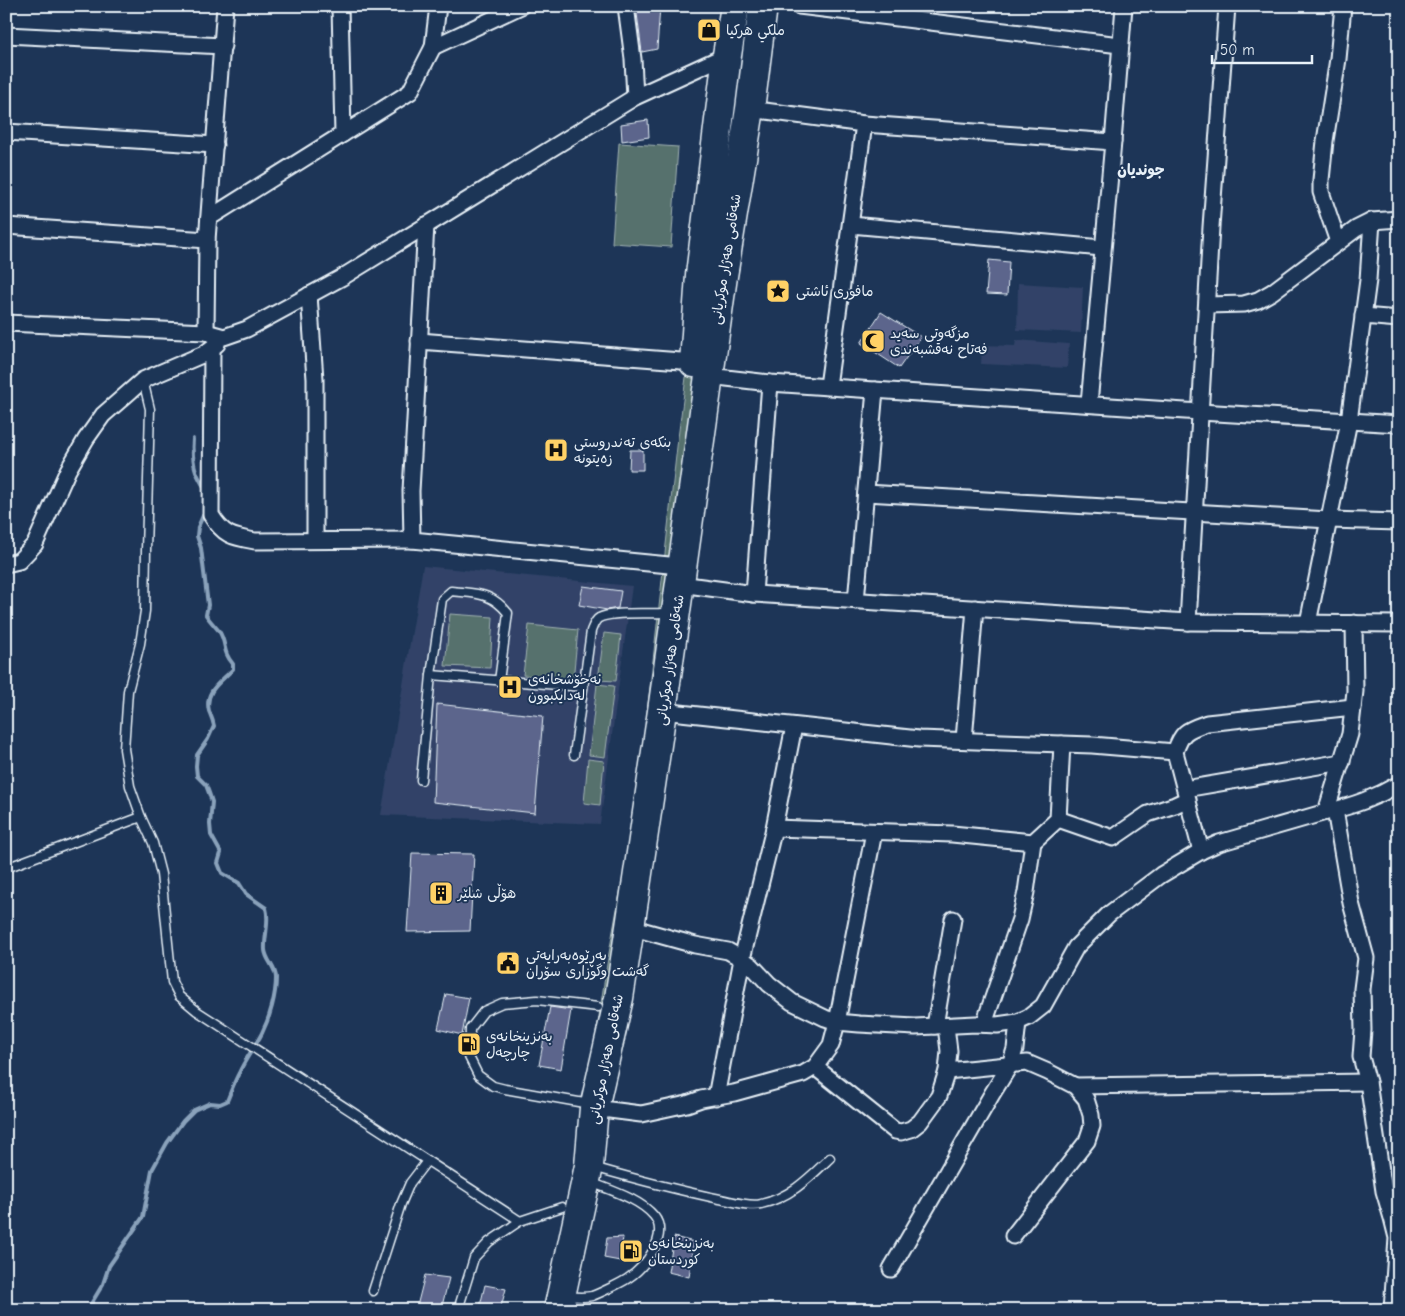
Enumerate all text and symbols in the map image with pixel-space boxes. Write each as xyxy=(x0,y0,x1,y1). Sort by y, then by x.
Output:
shop icon: ملكي هركيا xyxy=(696,17,722,43)
place label: ملكي هركيا xyxy=(726,22,785,43)
scale bar xyxy=(1212,32,1312,64)
text: 50 m xyxy=(1220,41,1255,59)
district label: جوندیان xyxy=(1117,161,1165,180)
street label: شەقامی ھەژار موکریانی xyxy=(707,192,745,326)
place icon: مافوری ئاشتی xyxy=(765,278,791,304)
place label: مافوری ئاشتی xyxy=(796,283,874,300)
place label: مزگەوتی سەید فەتاح نەقشبەندی xyxy=(890,325,987,359)
mosque icon: مزگەوتی سەید فەتاح نەقشبەندی xyxy=(860,328,886,354)
place label: بنکەی تەندروستی زەیتونە xyxy=(574,434,671,467)
hospital icon: بنکەی تەندروستی زەیتونە xyxy=(543,437,569,463)
street label: شەقامی ھەژار موکریانی xyxy=(652,593,688,727)
place label: نەخۆشخانەی لەدایکبوون xyxy=(528,671,601,705)
hospital icon: نەخۆشخانەی لەدایکبوون xyxy=(497,674,523,700)
building icon: هۆڵی شلێر xyxy=(428,880,454,906)
place label: هۆڵی شلێر xyxy=(457,883,516,902)
place label: بەڕێوەبەرایەتی گەشت وگوزاری سۆران xyxy=(526,947,649,980)
public building icon: بەڕێوەبەرایەتی گەشت وگوزاری سۆران xyxy=(495,950,521,976)
street label: شەقامی ھەژار موکریانی xyxy=(585,993,627,1125)
place label: بەنزینخانەی چارچەل xyxy=(486,1028,553,1062)
fuel station icon: بەنزینخانەی چارچەل xyxy=(456,1031,482,1057)
place label: بەنزینخانەی كوردستان xyxy=(648,1235,715,1269)
fuel station icon: بەنزینخانەی كوردستان xyxy=(618,1238,644,1264)

